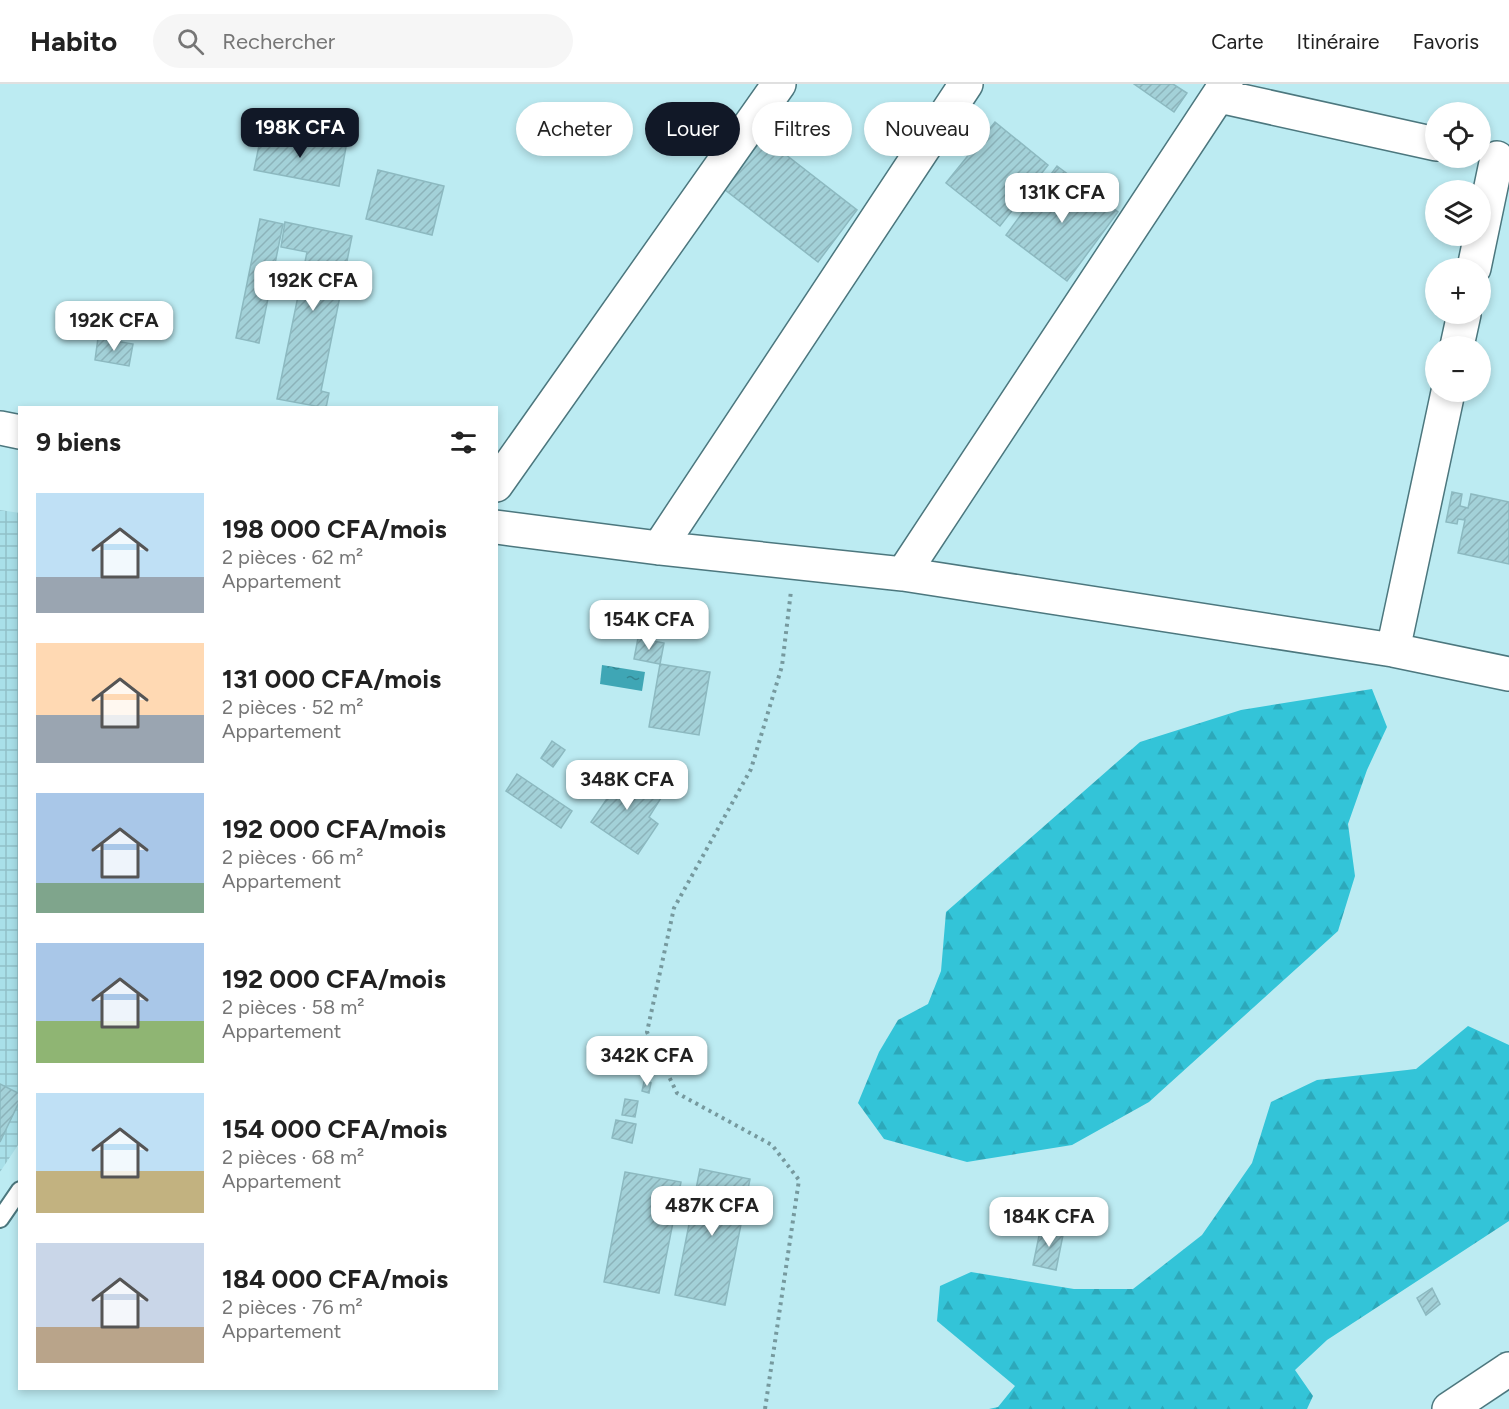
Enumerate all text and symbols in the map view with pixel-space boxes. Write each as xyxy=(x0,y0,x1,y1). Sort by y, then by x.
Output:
search box xyxy=(153,14,573,68)
text: Habito xyxy=(30,24,117,58)
icon: search xyxy=(174,25,207,58)
text: Rechercher xyxy=(222,28,335,55)
text: Carte xyxy=(1211,29,1264,54)
text: Itinéraire xyxy=(1297,29,1380,54)
text: Favoris xyxy=(1413,29,1479,54)
chip: Acheter xyxy=(516,102,633,156)
chip: Louer xyxy=(645,102,740,156)
chip: Filtres xyxy=(752,102,852,156)
chip: Nouveau xyxy=(864,102,990,156)
map controls xyxy=(1425,102,1491,402)
button: locate xyxy=(1425,102,1491,168)
pin: 198K CFA xyxy=(238,108,362,159)
text: 198K CFA xyxy=(255,115,345,139)
pin: 131K CFA xyxy=(1000,173,1124,224)
text: 131K CFA xyxy=(1019,180,1105,204)
button: layers xyxy=(1425,180,1491,246)
button: + xyxy=(1425,258,1491,324)
pin: 192K CFA xyxy=(251,261,375,312)
text: 192K CFA xyxy=(268,268,358,292)
pin: 192K CFA xyxy=(52,301,176,352)
text: 192K CFA xyxy=(69,308,159,332)
button: − xyxy=(1425,336,1491,402)
text: 9 biens xyxy=(36,426,121,458)
icon: filters xyxy=(447,426,480,459)
text: 198 000 CFA/mois xyxy=(222,513,447,545)
icon: home xyxy=(84,517,156,589)
text: 2 pièces · 62 m² xyxy=(222,545,363,569)
text: Appartement xyxy=(222,569,341,593)
pin: 154K CFA xyxy=(587,600,711,651)
text: 154K CFA xyxy=(604,607,694,631)
text: 131 000 CFA/mois xyxy=(222,663,441,695)
icon: home xyxy=(84,667,156,739)
text: 2 pièces · 52 m² xyxy=(222,695,363,719)
text: Appartement xyxy=(222,719,341,743)
pin: 348K CFA xyxy=(565,760,689,811)
text: 348K CFA xyxy=(580,767,674,791)
text: 192 000 CFA/mois xyxy=(222,813,446,845)
icon: home xyxy=(84,817,156,889)
text: 2 pièces · 66 m² xyxy=(222,845,363,869)
text: Appartement xyxy=(222,869,341,893)
text: 192 000 CFA/mois xyxy=(222,963,446,995)
icon: home xyxy=(84,967,156,1039)
text: 2 pièces · 58 m² xyxy=(222,995,365,1019)
text: Appartement xyxy=(222,1019,341,1043)
pin: 342K CFA xyxy=(585,1036,709,1087)
text: 342K CFA xyxy=(600,1043,694,1067)
text: 154 000 CFA/mois xyxy=(222,1113,447,1145)
icon: home xyxy=(84,1117,156,1189)
text: 2 pièces · 68 m² xyxy=(222,1145,364,1169)
text: Appartement xyxy=(222,1169,341,1193)
pin: 487K CFA xyxy=(650,1186,774,1237)
text: 487K CFA xyxy=(665,1193,759,1217)
pin: 184K CFA xyxy=(987,1197,1111,1248)
text: 184K CFA xyxy=(1003,1204,1095,1228)
text: 184 000 CFA/mois xyxy=(222,1263,448,1295)
icon: home xyxy=(84,1267,156,1339)
text: 2 pièces · 76 m² xyxy=(222,1295,363,1319)
text: Appartement xyxy=(222,1319,341,1343)

